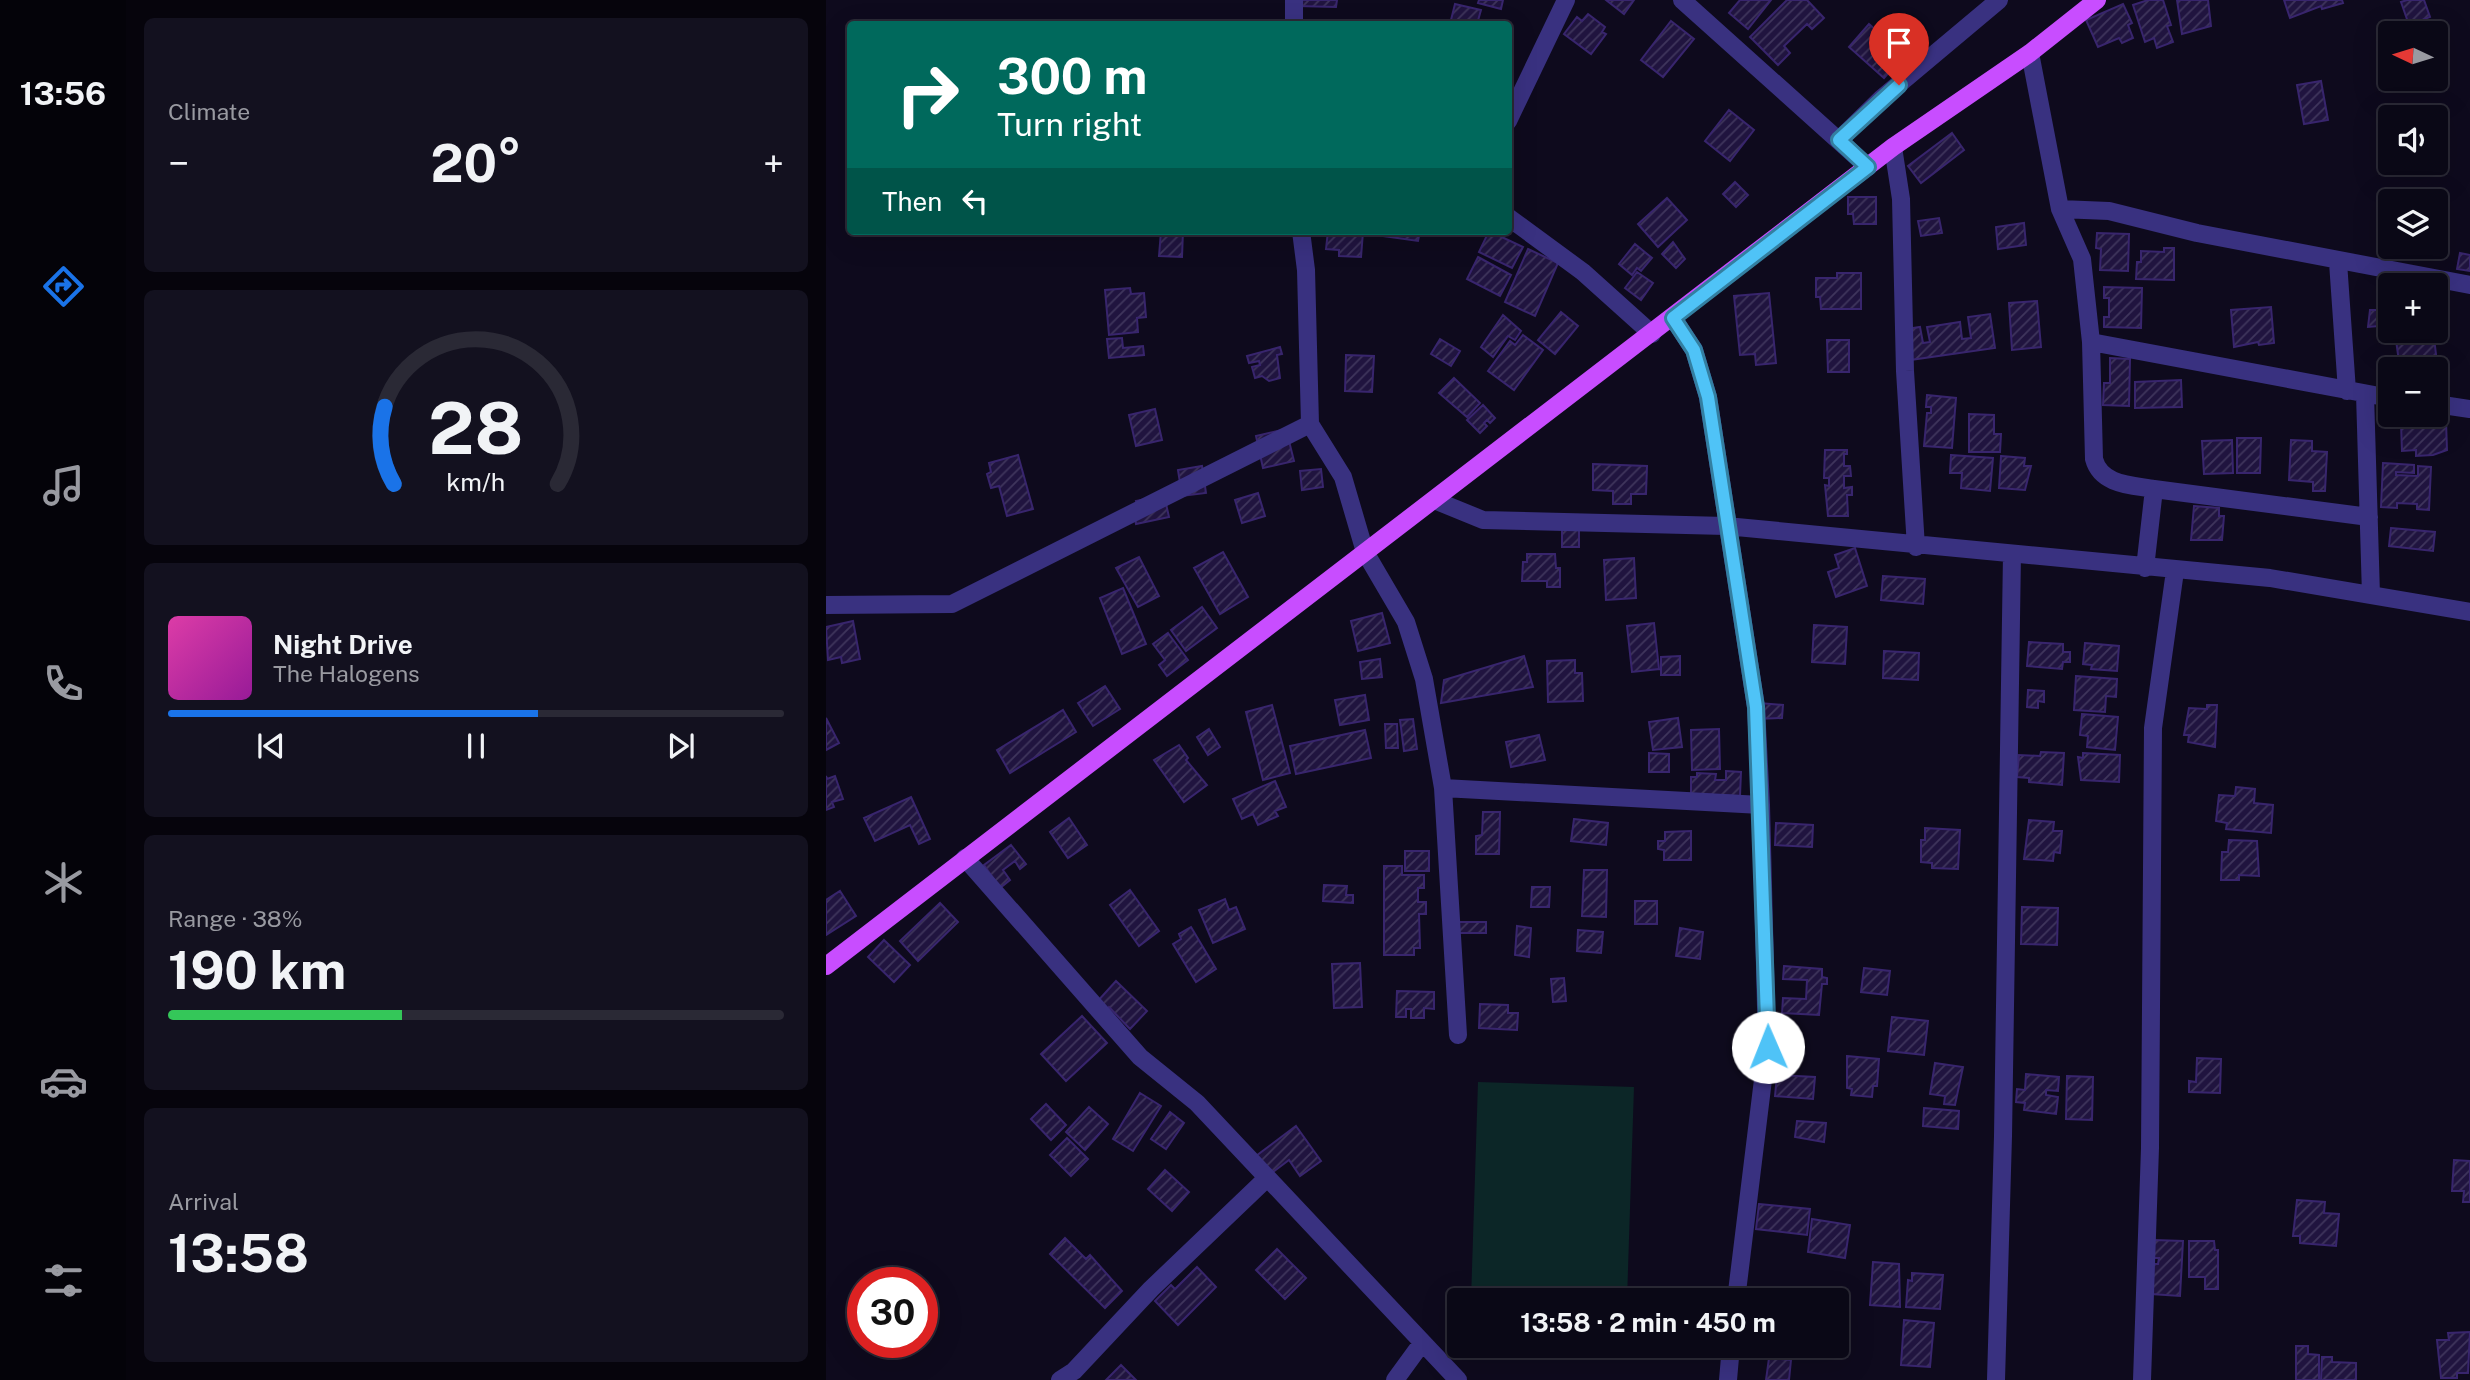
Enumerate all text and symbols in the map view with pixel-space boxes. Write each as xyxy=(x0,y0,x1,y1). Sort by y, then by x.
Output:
pin xyxy=(1869,13,1929,85)
north arrow xyxy=(2378,21,2448,91)
map controls xyxy=(2378,21,2448,427)
icon: arrive xyxy=(1880,24,1918,62)
text: 300 m xyxy=(997,47,1147,105)
icon: right xyxy=(882,49,973,140)
text: 13:56 xyxy=(20,75,106,112)
text: Climate xyxy=(168,98,250,125)
button: sound xyxy=(2378,105,2448,175)
text: Turn right xyxy=(997,106,1142,143)
text: 20° xyxy=(430,133,522,194)
text: − xyxy=(168,141,189,186)
text: + xyxy=(763,141,784,186)
icon: left xyxy=(956,182,994,220)
text: Then xyxy=(882,186,942,217)
button: layers xyxy=(2378,189,2448,259)
icon: directions xyxy=(39,262,88,311)
button: + xyxy=(2378,273,2448,343)
button: − xyxy=(2378,357,2448,427)
text: 28 xyxy=(428,385,524,470)
icon: music xyxy=(39,461,88,510)
text: km/h xyxy=(447,466,505,496)
text: Night Drive xyxy=(273,629,413,660)
icon: phone xyxy=(39,659,88,708)
text: The Halogens xyxy=(273,660,420,687)
icon: previous xyxy=(252,727,290,765)
icon: pause xyxy=(457,727,495,765)
icon: next xyxy=(662,727,700,765)
icon: climate xyxy=(39,858,88,907)
text: Range · 38% xyxy=(168,905,302,932)
text: 190 km xyxy=(168,940,346,1001)
position arrow xyxy=(1731,1010,1805,1084)
icon: car xyxy=(39,1057,88,1106)
text: Arrival xyxy=(168,1188,239,1215)
text: 13:58 xyxy=(168,1223,309,1284)
icon: filters xyxy=(39,1256,88,1305)
speed limit sign: 30 xyxy=(847,1267,938,1358)
text: 13:58 · 2 min · 450 m xyxy=(1520,1307,1776,1338)

